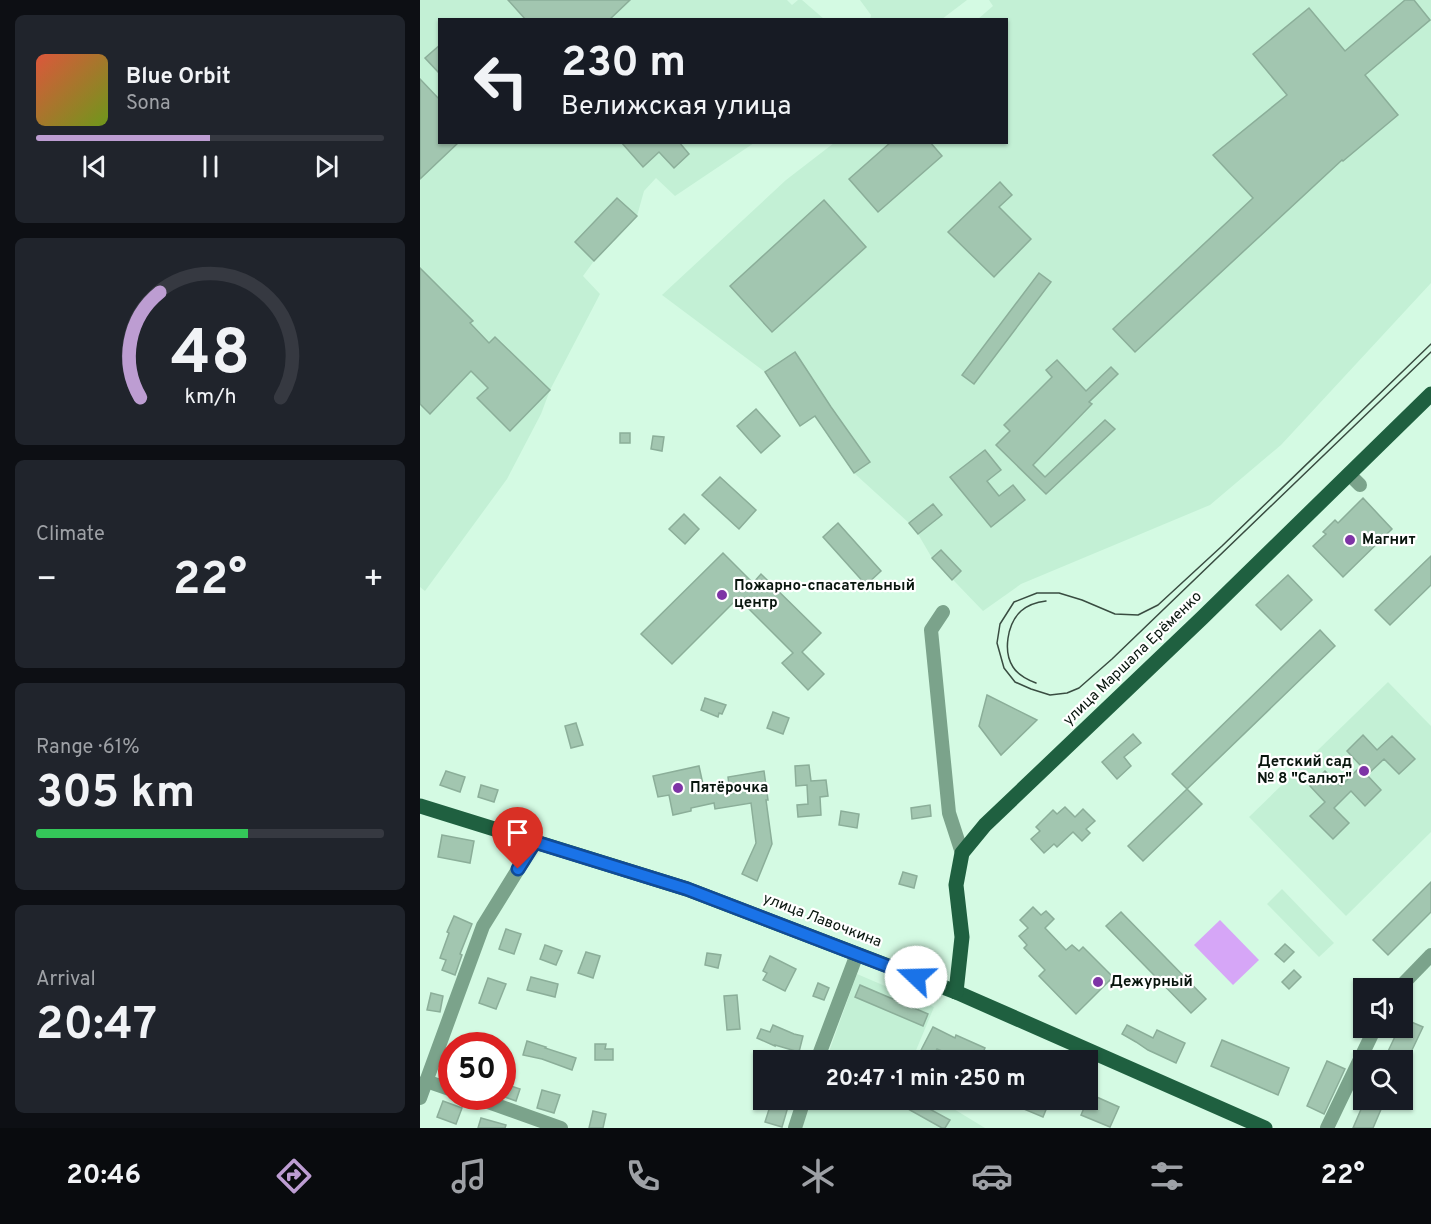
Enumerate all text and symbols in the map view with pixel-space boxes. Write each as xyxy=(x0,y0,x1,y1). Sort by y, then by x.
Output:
text: 230 m xyxy=(561,38,686,91)
icon: left xyxy=(462,42,540,120)
text: Blue Orbit xyxy=(126,64,231,91)
text: Велижская улица xyxy=(561,90,791,124)
text: Sona xyxy=(126,91,171,117)
icon: previous xyxy=(78,150,111,183)
icon: pause xyxy=(194,150,227,183)
icon: next xyxy=(310,150,343,183)
text: 48 xyxy=(170,318,250,397)
text: km/h xyxy=(184,385,236,412)
text: Climate xyxy=(36,522,105,548)
place label: Магнит xyxy=(1362,531,1415,550)
marker: Магнит xyxy=(1343,533,1357,547)
text: 22° xyxy=(173,553,247,610)
text: − xyxy=(36,560,57,602)
text: + xyxy=(363,560,384,602)
place label: Пожарно-спасательный центр xyxy=(734,577,915,613)
marker: Пожарно-спасательный центр xyxy=(715,588,729,602)
street label: улица Маршала Ерёменко xyxy=(1060,588,1206,730)
text: Range · 61% xyxy=(36,735,140,761)
place label: Детский сад № 8 "Салют" xyxy=(1257,753,1352,789)
marker: Детский сад № 8 "Салют" xyxy=(1357,764,1371,778)
text: 305 km xyxy=(36,766,195,823)
place label: Пятёрочка xyxy=(690,779,768,798)
marker: Пятёрочка xyxy=(671,781,685,795)
pin xyxy=(492,807,543,869)
icon: arrive xyxy=(501,816,534,849)
street label: улица Лавочкина xyxy=(760,890,884,952)
position arrow xyxy=(884,945,948,1009)
text: Arrival xyxy=(36,967,96,993)
place label: Дежурный xyxy=(1110,973,1193,992)
marker: Дежурный xyxy=(1091,975,1105,989)
map controls xyxy=(1353,978,1413,1110)
button: sound xyxy=(1353,978,1413,1038)
text: 20:47 xyxy=(36,998,157,1055)
speed limit sign: 50 xyxy=(438,1032,516,1110)
button: search xyxy=(1353,1050,1413,1110)
text: 20:47 · 1 min · 250 m xyxy=(825,1066,1026,1093)
icon: directions xyxy=(273,1155,315,1197)
icon: music xyxy=(448,1155,490,1197)
icon: phone xyxy=(622,1155,664,1197)
icon: climate xyxy=(797,1155,839,1197)
icon: car xyxy=(971,1155,1013,1197)
icon: filters xyxy=(1146,1155,1188,1197)
text: 20:46 xyxy=(66,1159,141,1193)
text: 22° xyxy=(1320,1159,1365,1193)

